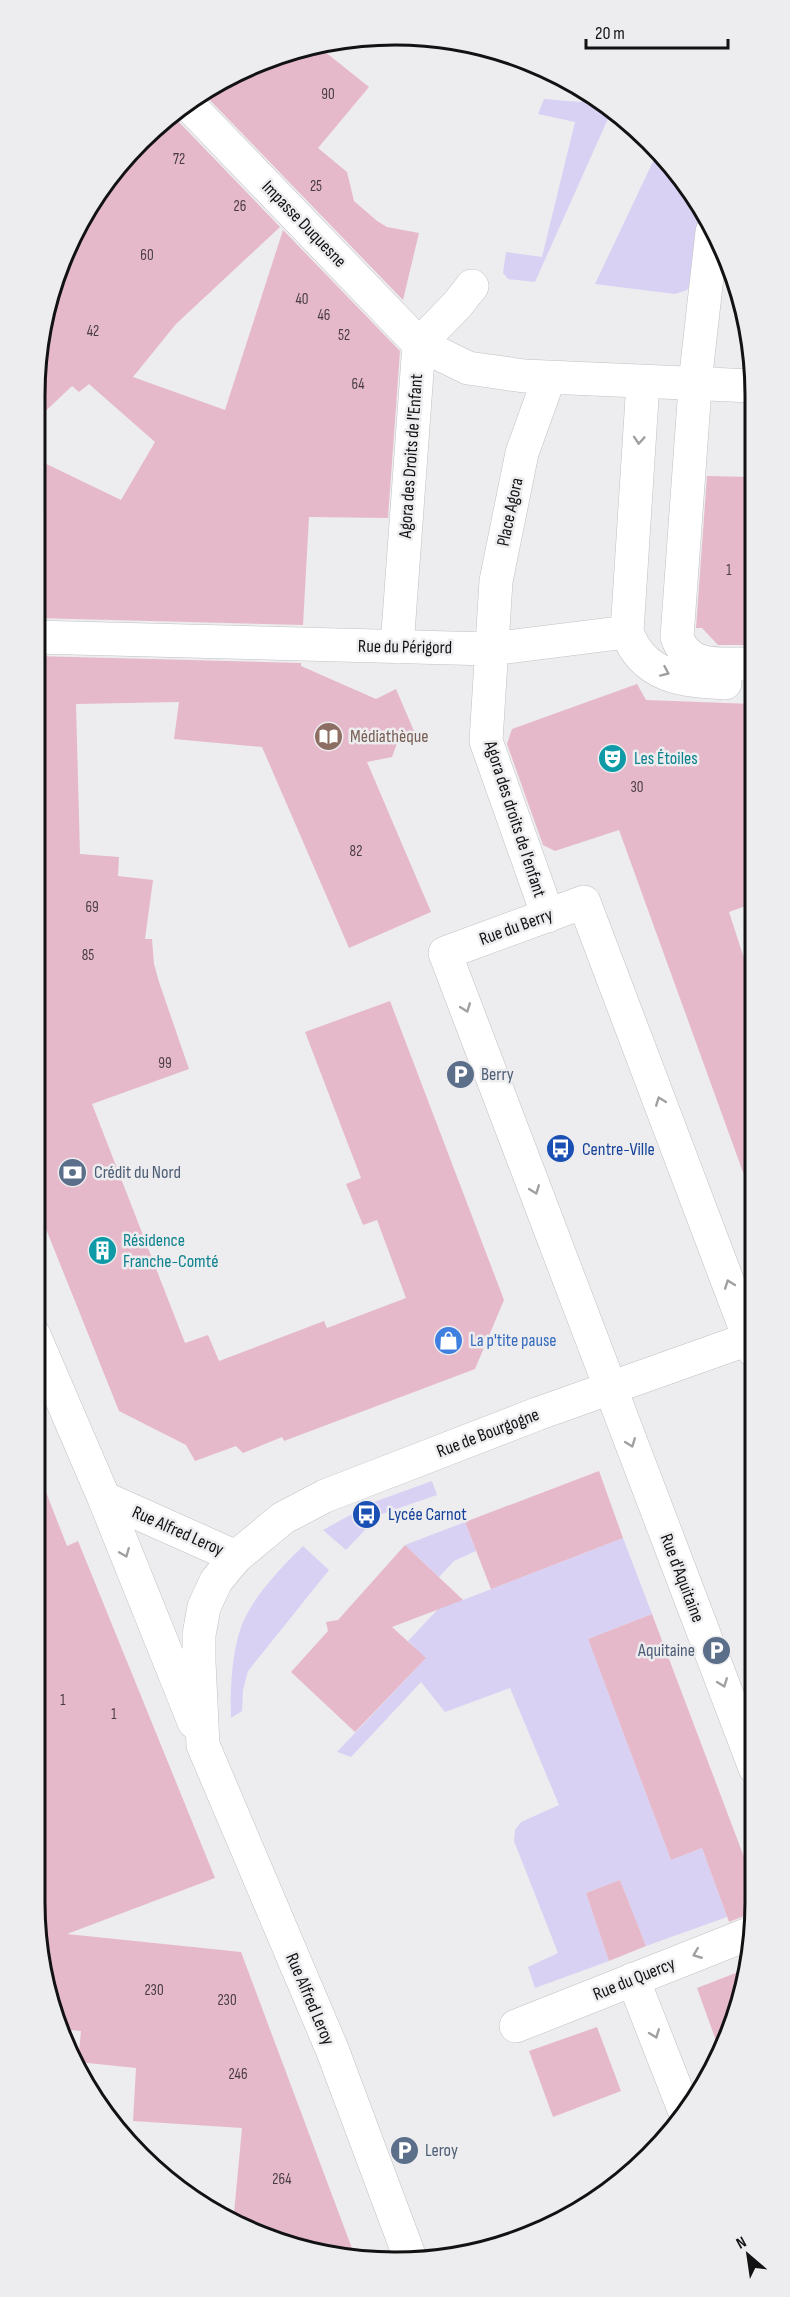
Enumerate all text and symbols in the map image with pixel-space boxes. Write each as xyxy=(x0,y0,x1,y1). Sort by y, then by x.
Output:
scale bar xyxy=(586,12,728,50)
text: 20 m xyxy=(595,23,625,44)
house number: 90 xyxy=(321,85,335,104)
house number: 72 xyxy=(173,150,185,169)
street label: Impasse Duquesne xyxy=(257,176,351,272)
house number: 25 xyxy=(310,177,322,196)
house number: 26 xyxy=(234,197,246,216)
house number: 60 xyxy=(140,246,154,265)
house number: 40 xyxy=(296,290,308,309)
house number: 46 xyxy=(318,306,330,325)
house number: 42 xyxy=(87,322,99,341)
house number: 52 xyxy=(338,326,350,345)
street label: Agora des Droits de l'Enfant xyxy=(395,373,427,540)
house number: 64 xyxy=(351,375,365,394)
one-way arrow xyxy=(633,436,646,445)
street label: Place Agora xyxy=(493,476,528,548)
house number: 1 xyxy=(726,561,732,580)
street label: Rue du Périgord xyxy=(358,636,452,658)
one-way arrow xyxy=(659,665,670,677)
library icon: Médiathèque xyxy=(313,720,345,752)
place label: Médiathèque xyxy=(350,726,428,747)
street label: Agora des droits de l'enfant xyxy=(479,737,550,900)
theatre icon: Les Étoiles xyxy=(597,742,629,774)
place label: Les Étoiles xyxy=(634,748,698,769)
house number: 30 xyxy=(631,778,643,797)
house number: 82 xyxy=(350,842,362,861)
house number: 69 xyxy=(85,898,99,917)
street label: Rue du Berry xyxy=(476,904,556,950)
house number: 85 xyxy=(82,946,94,965)
one-way arrow xyxy=(459,1002,471,1013)
house number: 99 xyxy=(158,1054,172,1073)
parking icon: Berry xyxy=(444,1058,476,1090)
place label: Berry xyxy=(481,1064,514,1085)
one-way arrow xyxy=(654,1097,667,1107)
bus stop icon: Centre-Ville xyxy=(545,1133,577,1165)
place label: Centre-Ville xyxy=(582,1139,655,1160)
bank icon: Crédit du Nord xyxy=(57,1156,89,1188)
place label: Crédit du Nord xyxy=(94,1162,181,1183)
one-way arrow xyxy=(528,1184,540,1195)
place label: Résidence Franche-Comté xyxy=(123,1230,218,1272)
building icon: Résidence Franche-Comté xyxy=(86,1234,118,1266)
one-way arrow xyxy=(723,1279,736,1290)
shop icon: La p'tite pause xyxy=(433,1324,465,1356)
place label: La p'tite pause xyxy=(470,1330,557,1351)
street label: Rue de Bourgogne xyxy=(434,1404,542,1462)
one-way arrow xyxy=(623,1437,636,1447)
bus stop icon: Lycée Carnot xyxy=(351,1498,383,1530)
street label: Rue Alfred Leroy xyxy=(129,1502,227,1560)
place label: Lycée Carnot xyxy=(388,1504,467,1525)
street label: Rue d'Aquitaine xyxy=(655,1531,709,1625)
one-way arrow xyxy=(118,1546,130,1557)
parking icon: Aquitaine xyxy=(700,1634,732,1666)
place label: Aquitaine xyxy=(637,1640,695,1661)
one-way arrow xyxy=(716,1677,728,1688)
house number: 1 xyxy=(60,1691,66,1710)
house number: 1 xyxy=(111,1705,117,1724)
one-way arrow xyxy=(692,1947,703,1959)
street label: Rue Alfred Leroy xyxy=(281,1950,339,2048)
street label: Rue du Quercy xyxy=(590,1953,678,2005)
house number: 230 xyxy=(144,1981,164,2000)
house number: 230 xyxy=(217,1991,237,2010)
one-way arrow xyxy=(648,2028,660,2039)
house number: 246 xyxy=(229,2065,247,2084)
parking icon: Leroy xyxy=(388,2134,420,2166)
place label: Leroy xyxy=(425,2140,458,2161)
house number: 264 xyxy=(272,2170,292,2189)
north arrow xyxy=(718,2225,778,2285)
text: N xyxy=(733,2233,750,2254)

